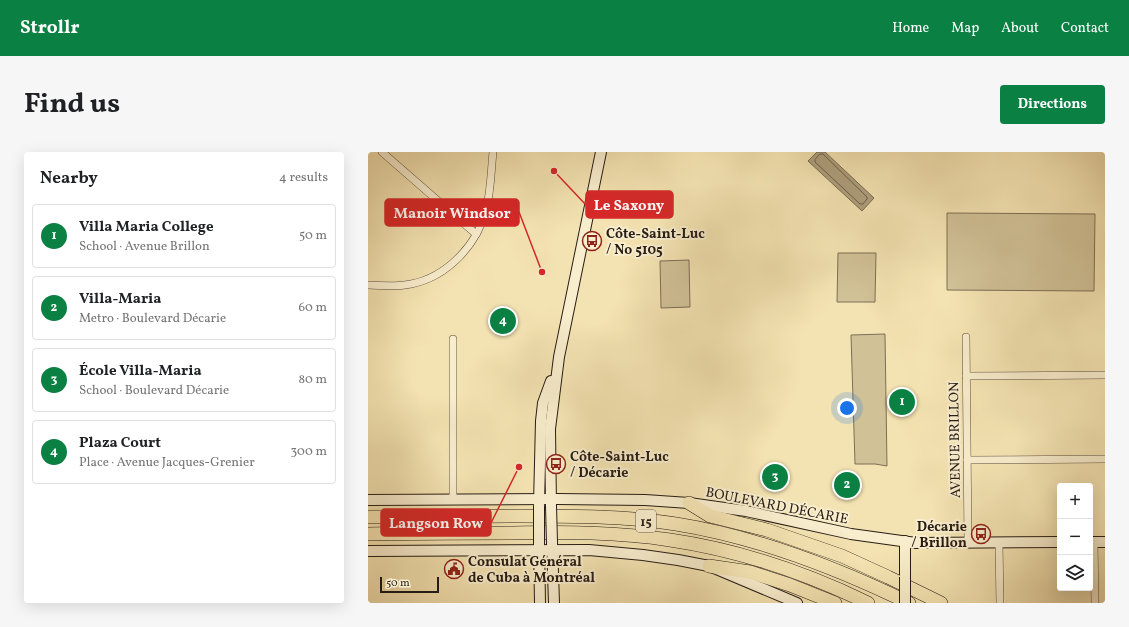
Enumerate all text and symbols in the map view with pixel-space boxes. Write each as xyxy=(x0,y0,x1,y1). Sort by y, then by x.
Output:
text: Strollr xyxy=(20,15,80,41)
text: Home xyxy=(892,19,929,38)
text: Map xyxy=(951,19,979,38)
text: About xyxy=(1001,19,1039,38)
text: Contact xyxy=(1061,19,1109,38)
text: Find us xyxy=(24,85,120,124)
button: Directions xyxy=(1000,85,1105,124)
text: Nearby xyxy=(40,167,98,190)
text: 4 results xyxy=(279,169,328,187)
callout: Le Saxony xyxy=(586,191,673,218)
text: Le Saxony xyxy=(594,196,665,217)
callout: Manoir Windsor xyxy=(385,199,519,226)
text: Manoir Windsor xyxy=(393,204,511,225)
text: Villa Maria College xyxy=(79,217,214,238)
place label: Côte-Saint-Luc / No 5105 xyxy=(606,225,705,260)
text: 1 xyxy=(51,227,57,245)
text: 50 m xyxy=(299,227,327,245)
bus stop icon: Côte-Saint-Luc / No 5105 xyxy=(581,230,603,252)
text: School · Avenue Brillon xyxy=(79,238,210,256)
text: Villa-Maria xyxy=(79,289,162,310)
text: 2 xyxy=(51,299,57,317)
text: 60 m xyxy=(299,299,327,317)
pin: 4 xyxy=(490,306,516,336)
text: Metro · Boulevard Décarie xyxy=(79,310,226,328)
text: École Villa-Maria xyxy=(79,361,202,382)
text: 3 xyxy=(51,371,57,389)
text: 80 m xyxy=(298,371,327,389)
text: School · Boulevard Décarie xyxy=(79,382,229,400)
street label: AVENUE BRILLON xyxy=(945,382,966,498)
pin: 1 xyxy=(889,387,915,417)
your location xyxy=(837,398,857,418)
text: Plaza Court xyxy=(79,433,161,454)
text: 4 xyxy=(50,443,58,461)
text: 300 m xyxy=(291,443,327,461)
place label: Côte-Saint-Luc / Décarie xyxy=(570,448,669,483)
bus stop icon: Côte-Saint-Luc / Décarie xyxy=(545,453,567,475)
text: Place · Avenue Jacques-Grenier xyxy=(79,454,255,472)
pin: 3 xyxy=(762,462,788,492)
pin: 2 xyxy=(834,470,860,500)
street label: BOULEVARD DÉCARIE xyxy=(704,483,850,530)
map controls xyxy=(1057,483,1093,591)
button: + xyxy=(1057,483,1093,519)
callout: Langson Row xyxy=(381,509,491,536)
road number: 15 xyxy=(636,510,656,532)
text: Langson Row xyxy=(389,514,483,535)
place label: Décarie / Brillon xyxy=(911,518,967,553)
button: − xyxy=(1057,519,1093,555)
bus stop icon: Décarie / Brillon xyxy=(970,523,992,545)
place label: Consulat Général de Cuba à Montréal xyxy=(468,553,595,588)
button: layers xyxy=(1057,555,1093,591)
public building icon: Consulat Général de Cuba à Montréal xyxy=(443,558,465,580)
scale bar xyxy=(380,575,439,594)
text: 50 m xyxy=(386,576,410,591)

